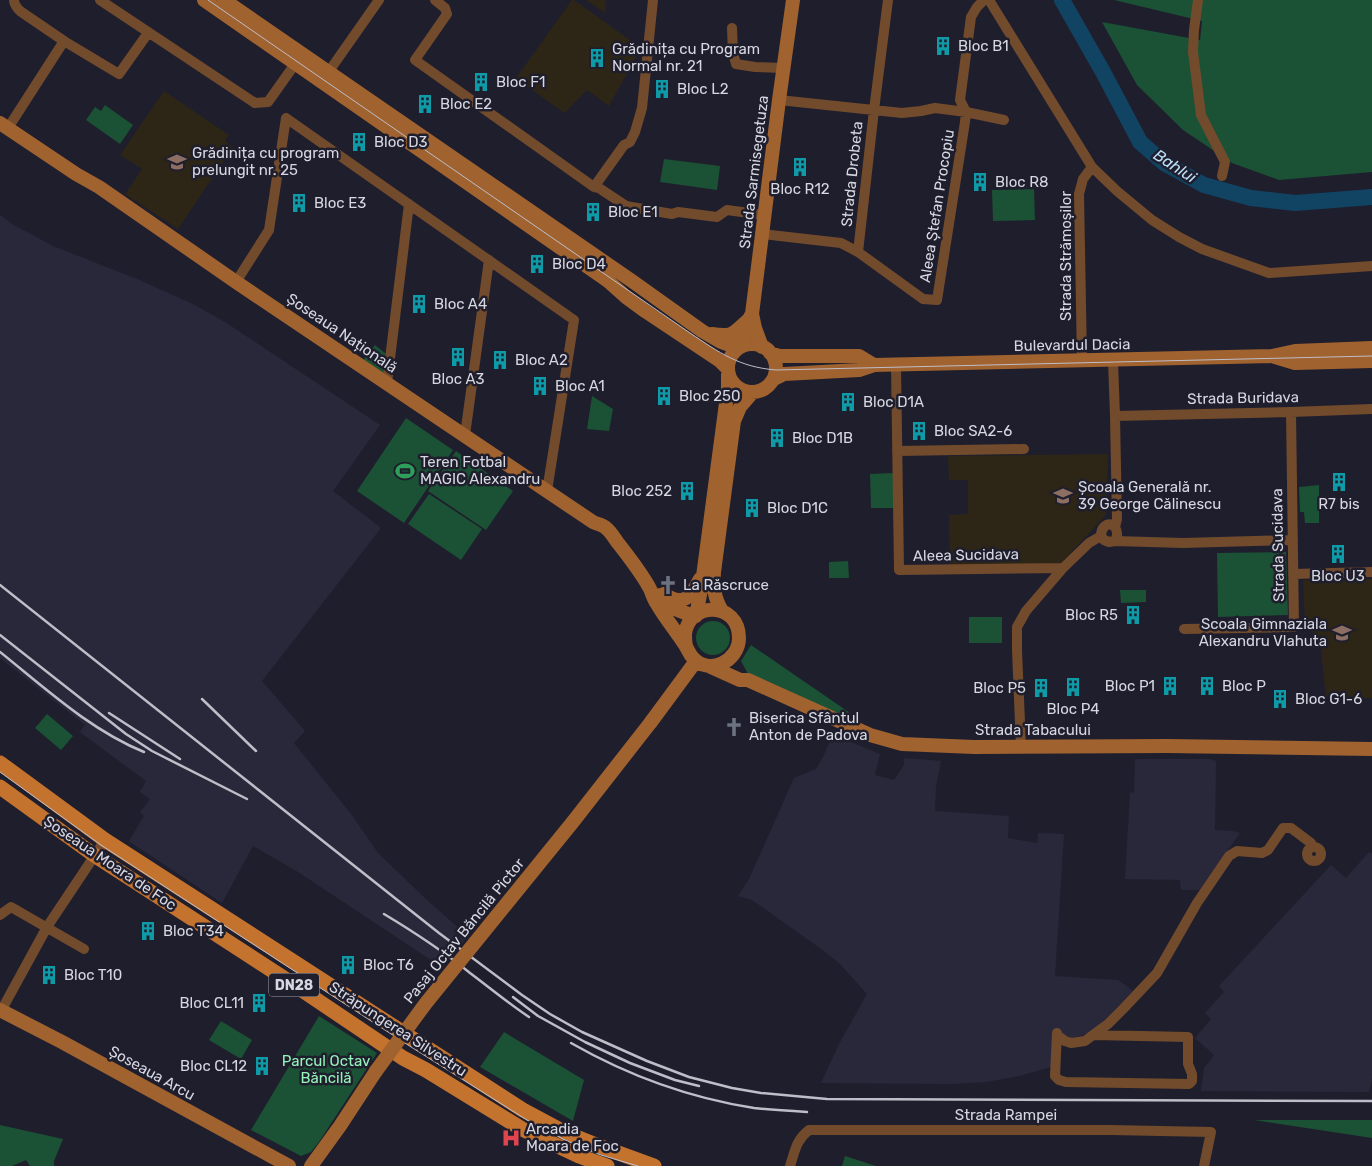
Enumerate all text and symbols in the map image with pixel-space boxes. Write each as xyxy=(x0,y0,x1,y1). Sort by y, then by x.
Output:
building icon: Bloc B1 xyxy=(932,35,954,57)
place label: Bloc B1 xyxy=(958,37,1009,55)
place label: Grădinița cu Program Normal nr. 21 xyxy=(612,40,760,75)
building icon: Grădinița cu Program Normal nr. 21 xyxy=(586,47,608,69)
building icon: Bloc F1 xyxy=(470,71,492,93)
place label: Bloc F1 xyxy=(496,73,545,91)
building icon: Bloc L2 xyxy=(651,78,673,100)
place label: Bloc L2 xyxy=(677,80,729,98)
building icon: Bloc E2 xyxy=(414,93,436,115)
street label: Strada Sarmisegetuza xyxy=(736,94,772,250)
place label: Bloc E2 xyxy=(440,95,492,113)
street label: Strada Drobeta xyxy=(838,120,866,228)
street label: Aleea Ștefan Procopiu xyxy=(916,128,958,284)
building icon: Bloc D3 xyxy=(348,131,370,153)
place label: Bloc D3 xyxy=(374,133,428,151)
place label: Grădinița cu program prelungit nr. 25 xyxy=(192,144,339,179)
water label: Bahlui xyxy=(1150,145,1201,187)
school or university icon: Grădinița cu program prelungit nr. 25 xyxy=(166,151,188,173)
building icon: Bloc R12 xyxy=(789,156,811,178)
building icon: Bloc R8 xyxy=(969,171,991,193)
place label: Bloc R8 xyxy=(995,173,1049,191)
place label: Bloc R12 xyxy=(770,180,830,198)
street label: Strada Strămoșilor xyxy=(1057,191,1075,321)
building icon: Bloc E3 xyxy=(288,192,310,214)
place label: Bloc E3 xyxy=(314,194,366,212)
building icon: Bloc E1 xyxy=(582,201,604,223)
place label: Bloc E1 xyxy=(608,203,658,221)
building icon: Bloc D4 xyxy=(526,253,548,275)
place label: Bloc D4 xyxy=(552,255,606,273)
street label: Șoseaua Națională xyxy=(283,289,401,377)
building icon: Bloc A4 xyxy=(408,293,430,315)
place label: Bloc A4 xyxy=(434,295,487,313)
street label: Bulevardul Dacia xyxy=(1013,335,1131,355)
building icon: Bloc A3 xyxy=(447,346,469,368)
building icon: Bloc A2 xyxy=(489,349,511,371)
place label: Bloc A2 xyxy=(515,351,568,369)
place label: Bloc A3 xyxy=(432,370,484,388)
building icon: Bloc A1 xyxy=(529,375,551,397)
place label: Bloc A1 xyxy=(555,377,605,395)
building icon: Bloc 250 xyxy=(653,385,675,407)
place label: Bloc 250 xyxy=(679,387,740,405)
street label: Strada Buridava xyxy=(1187,388,1299,408)
building icon: Bloc D1A xyxy=(837,391,859,413)
place label: Bloc D1A xyxy=(863,393,924,411)
building icon: Bloc SA2-6 xyxy=(908,420,930,442)
place label: Bloc SA2-6 xyxy=(934,422,1012,440)
building icon: Bloc D1B xyxy=(766,427,788,449)
place label: Bloc D1B xyxy=(792,429,853,447)
place label: Teren Fotbal MAGIC Alexandru xyxy=(420,453,540,488)
sports icon: Teren Fotbal MAGIC Alexandru xyxy=(394,460,416,482)
building icon: R7 bis xyxy=(1328,471,1350,493)
place label: Școala Generală nr. 39 George Călinescu xyxy=(1078,478,1221,513)
building icon: Bloc 252 xyxy=(676,480,698,502)
place label: Bloc 252 xyxy=(611,482,672,500)
school or university icon: Școala Generală nr. 39 George Călinescu xyxy=(1052,485,1074,507)
street label: Strada Sucidava xyxy=(1268,488,1288,602)
place label: R7 bis xyxy=(1318,495,1360,513)
building icon: Bloc D1C xyxy=(741,497,763,519)
place label: Bloc D1C xyxy=(767,499,828,517)
building icon: Bloc U3 xyxy=(1327,543,1349,565)
street label: Aleea Sucidava xyxy=(913,545,1019,565)
place label: Bloc U3 xyxy=(1311,567,1365,585)
church icon: La Răscruce xyxy=(657,574,679,596)
place label: La Răscruce xyxy=(683,576,769,594)
building icon: Bloc R5 xyxy=(1122,604,1144,626)
place label: Bloc R5 xyxy=(1065,606,1118,624)
place label: Scoala Gimnaziala Alexandru Vlahuta xyxy=(1199,615,1327,650)
school or university icon: Scoala Gimnaziala Alexandru Vlahuta xyxy=(1331,622,1353,644)
building icon: Bloc P1 xyxy=(1159,675,1181,697)
building icon: Bloc P xyxy=(1196,675,1218,697)
building icon: Bloc P4 xyxy=(1062,676,1084,698)
building icon: Bloc P5 xyxy=(1030,677,1052,699)
place label: Bloc P1 xyxy=(1105,677,1155,695)
place label: Bloc P xyxy=(1222,677,1266,695)
place label: Bloc P5 xyxy=(973,679,1026,697)
building icon: Bloc G1-6 xyxy=(1269,688,1291,710)
place label: Bloc G1-6 xyxy=(1295,690,1362,708)
place label: Bloc P4 xyxy=(1047,700,1099,718)
place label: Biserica Sfântul Anton de Padova xyxy=(749,709,868,744)
church icon: Biserica Sfântul Anton de Padova xyxy=(723,716,745,738)
street label: Strada Tabacului xyxy=(975,721,1091,739)
street label: Șoseaua Moara de Foc xyxy=(40,812,180,914)
street label: Pasaj Octav Băncilă Pictor xyxy=(400,854,528,1007)
building icon: Bloc T34 xyxy=(137,920,159,942)
place label: Bloc T34 xyxy=(163,922,224,940)
building icon: Bloc T6 xyxy=(337,954,359,976)
place label: Bloc T6 xyxy=(363,956,414,974)
building icon: Bloc T10 xyxy=(38,964,60,986)
place label: Bloc T10 xyxy=(64,966,122,984)
road number: DN28 xyxy=(269,974,319,996)
street label: Străpungerea Silvestru xyxy=(326,978,470,1080)
building icon: Bloc CL11 xyxy=(248,992,270,1014)
place label: Bloc CL11 xyxy=(180,994,244,1012)
street label: Șoseaua Arcu xyxy=(106,1042,198,1104)
park label: Parcul Octav Băncilă xyxy=(282,1052,370,1087)
building icon: Bloc CL12 xyxy=(251,1055,273,1077)
place label: Bloc CL12 xyxy=(180,1057,247,1075)
street label: Strada Rampei xyxy=(955,1106,1057,1124)
place label: Arcadia Moara de Foc xyxy=(526,1120,619,1155)
hospital icon: Arcadia Moara de Foc xyxy=(500,1127,522,1149)

